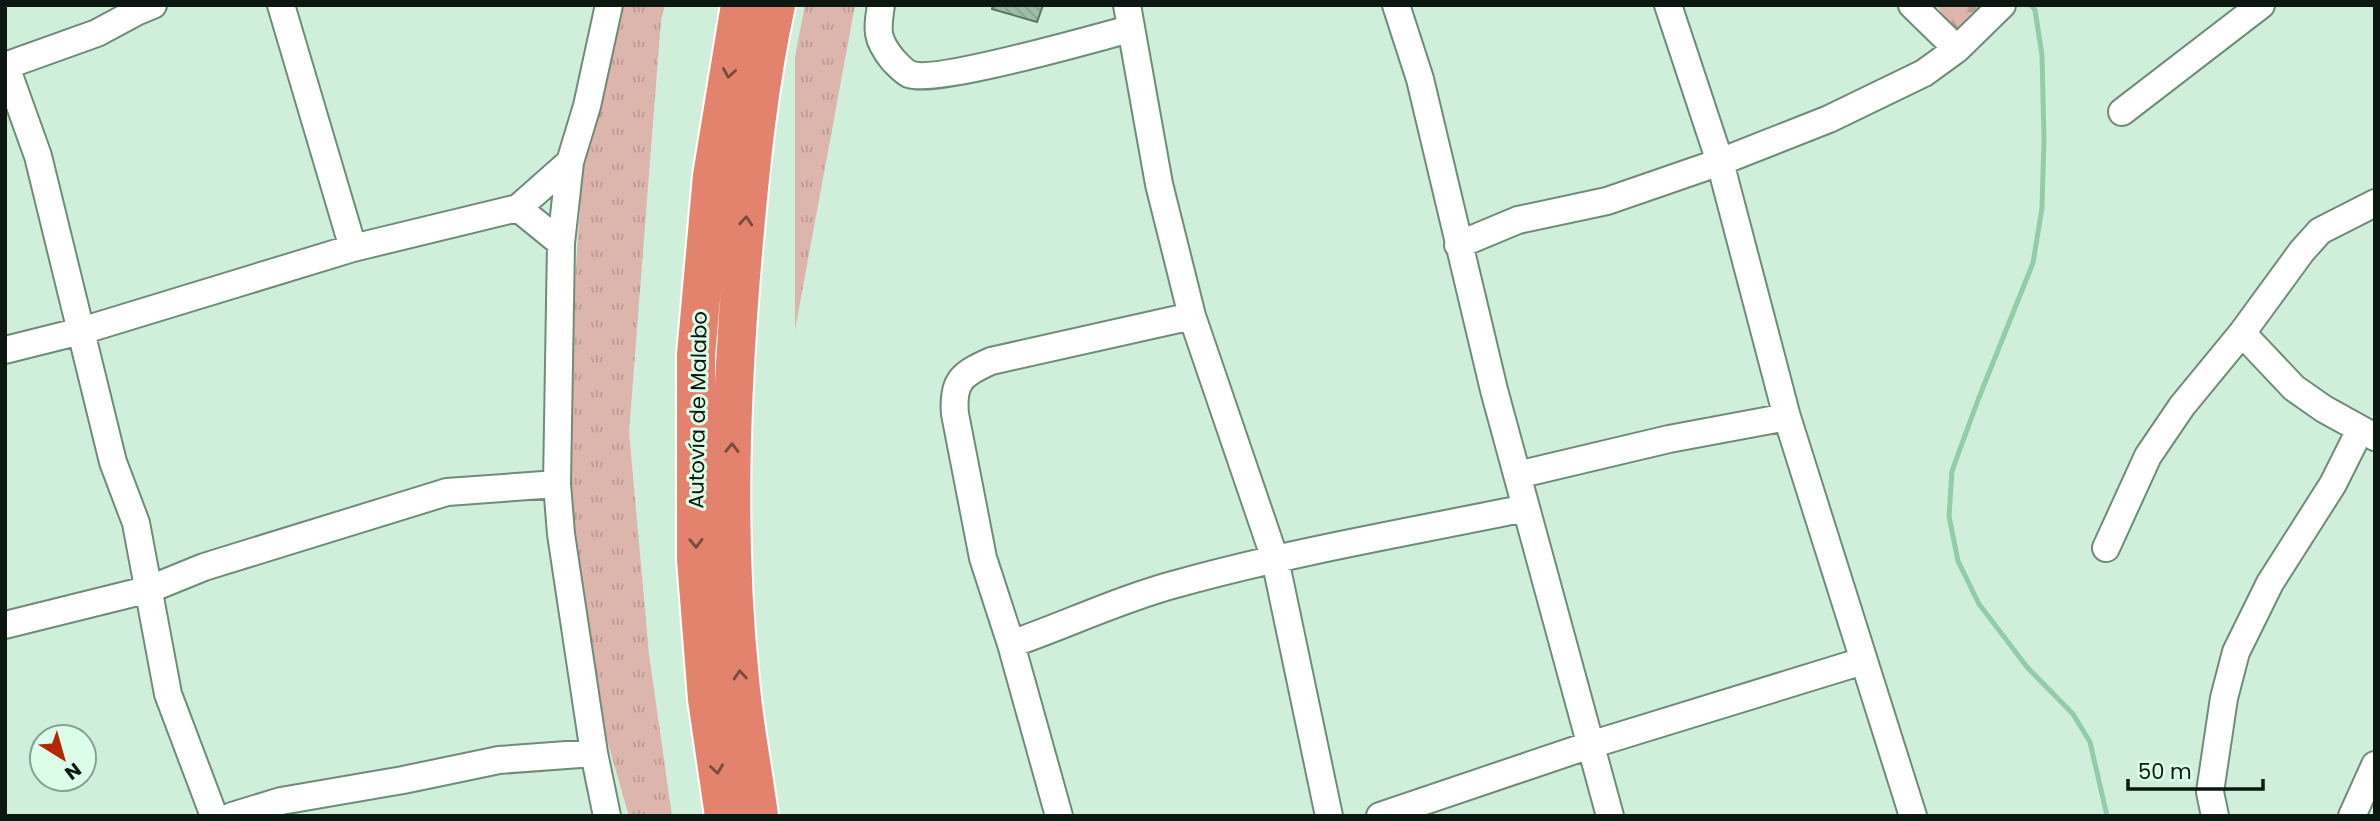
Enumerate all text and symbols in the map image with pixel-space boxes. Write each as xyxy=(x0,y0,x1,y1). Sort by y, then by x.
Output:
one-way arrow xyxy=(722,67,737,78)
one-way arrow xyxy=(738,215,753,226)
street label: Autovía de Malabo xyxy=(681,311,714,509)
one-way arrow xyxy=(724,442,740,453)
one-way arrow xyxy=(688,538,704,549)
one-way arrow xyxy=(732,670,747,681)
north arrow xyxy=(28,723,98,793)
scale bar xyxy=(2128,748,2263,792)
text: N xyxy=(59,756,87,786)
text: 50 m xyxy=(2138,757,2192,786)
one-way arrow xyxy=(709,763,724,775)

